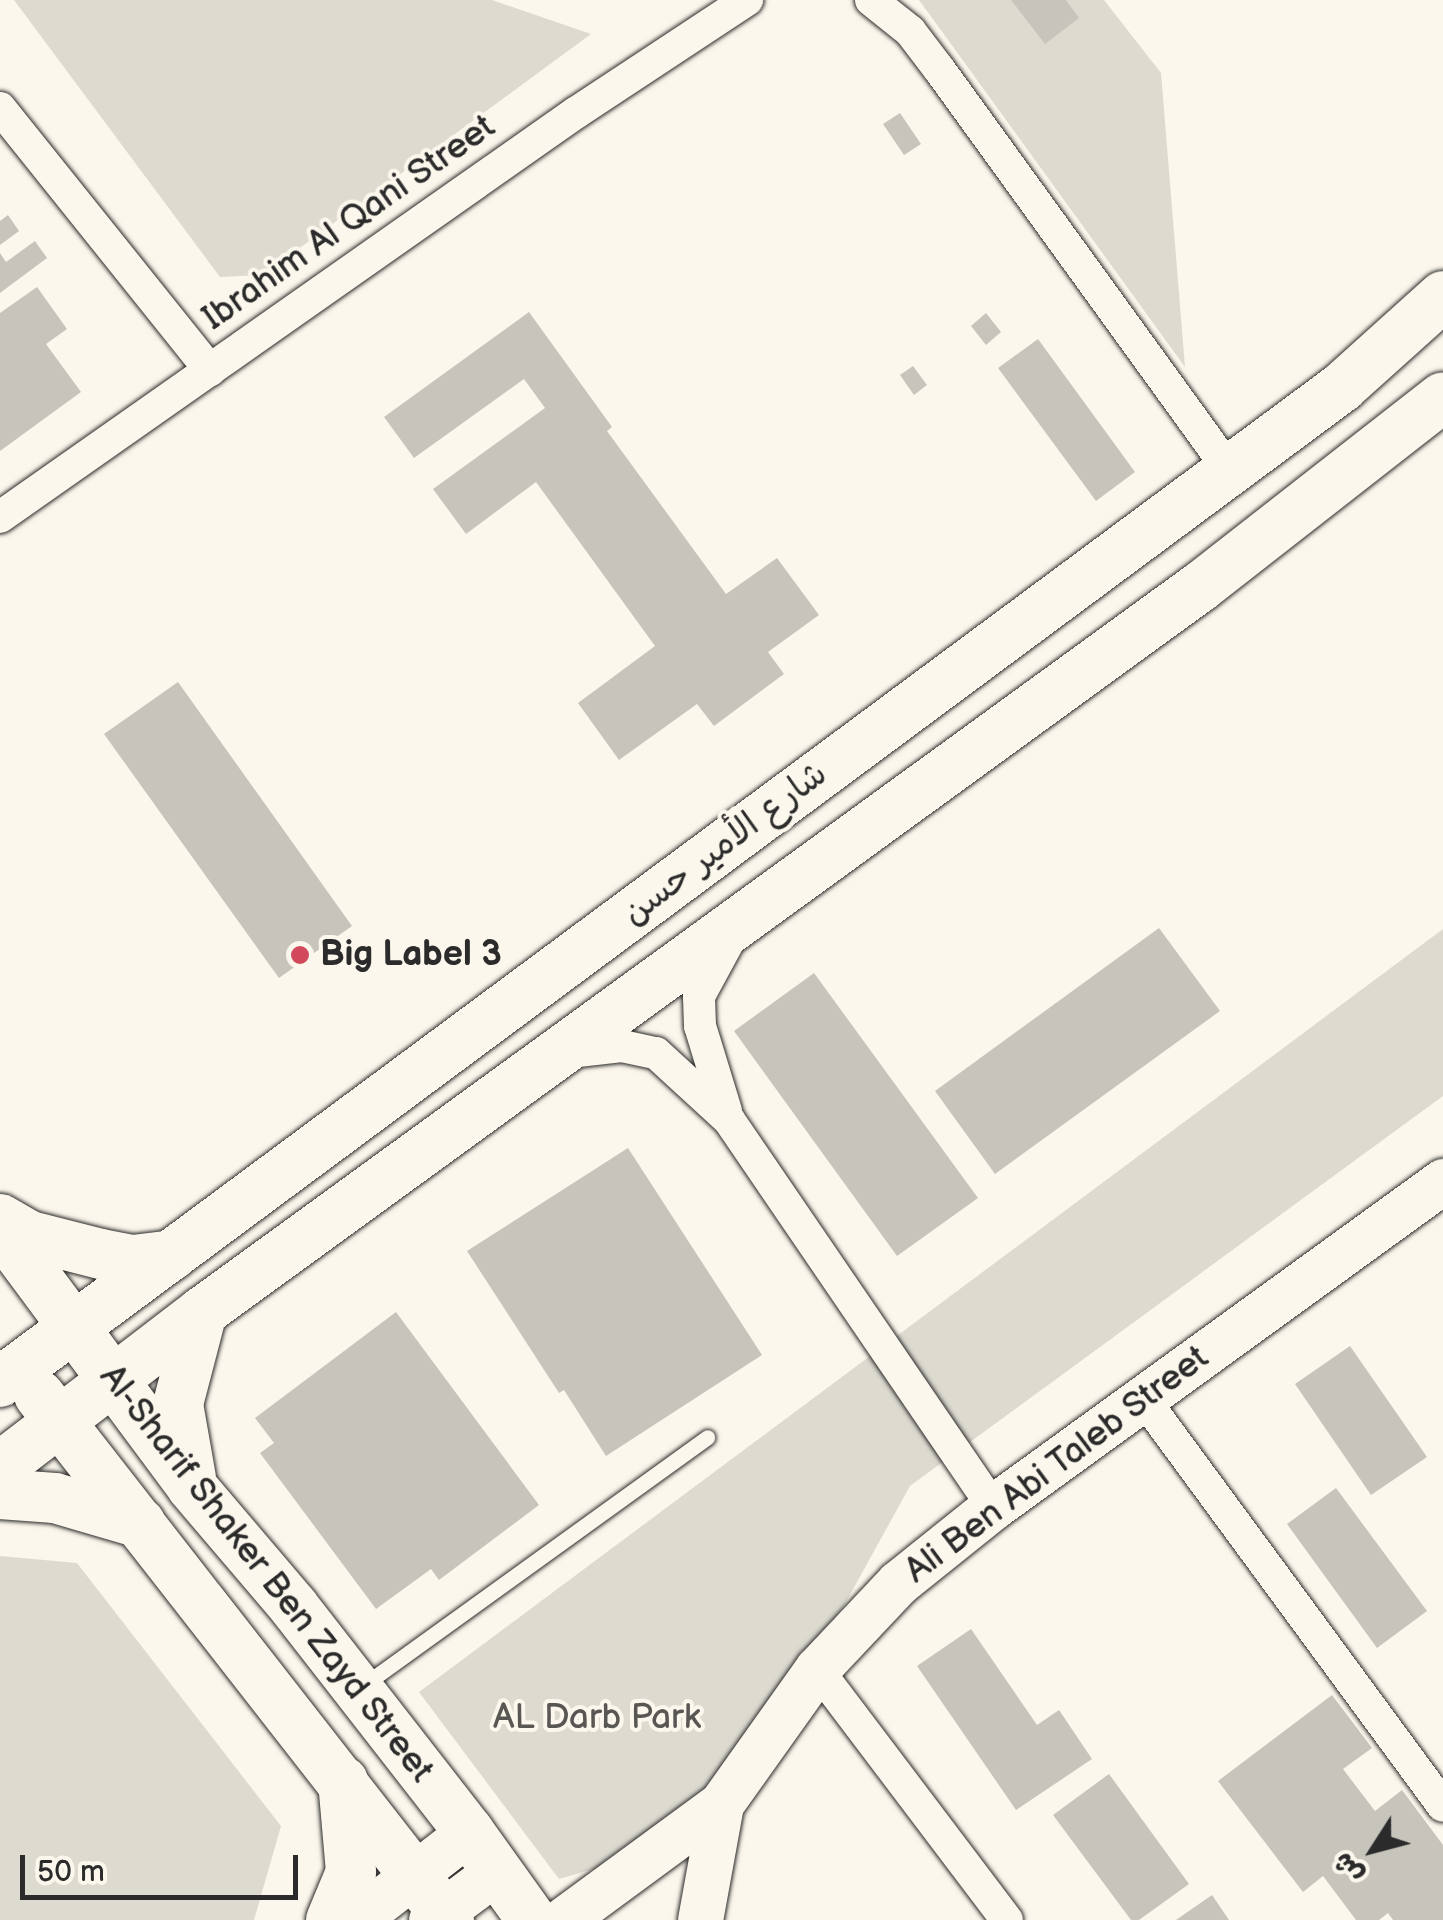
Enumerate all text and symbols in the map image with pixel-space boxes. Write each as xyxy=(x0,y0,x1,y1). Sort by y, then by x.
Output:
street label: Ibrahim Al Qani Street xyxy=(195,106,503,340)
street label: شارع الأمير حسن xyxy=(614,753,836,935)
place label: Big Label 3 xyxy=(320,934,502,976)
marker: Big Label 3 xyxy=(289,944,311,966)
street label: Ali Ben Abi Taleb Street xyxy=(897,1337,1217,1593)
street label: Al-Sharif Shaker Ben Zayd Street xyxy=(90,1357,442,1791)
park label: AL Darb Park xyxy=(493,1697,701,1739)
north arrow xyxy=(1323,1800,1423,1900)
scale bar xyxy=(25,1835,302,1897)
text: ش xyxy=(1326,1846,1371,1890)
text: 50 m xyxy=(37,1854,105,1890)

